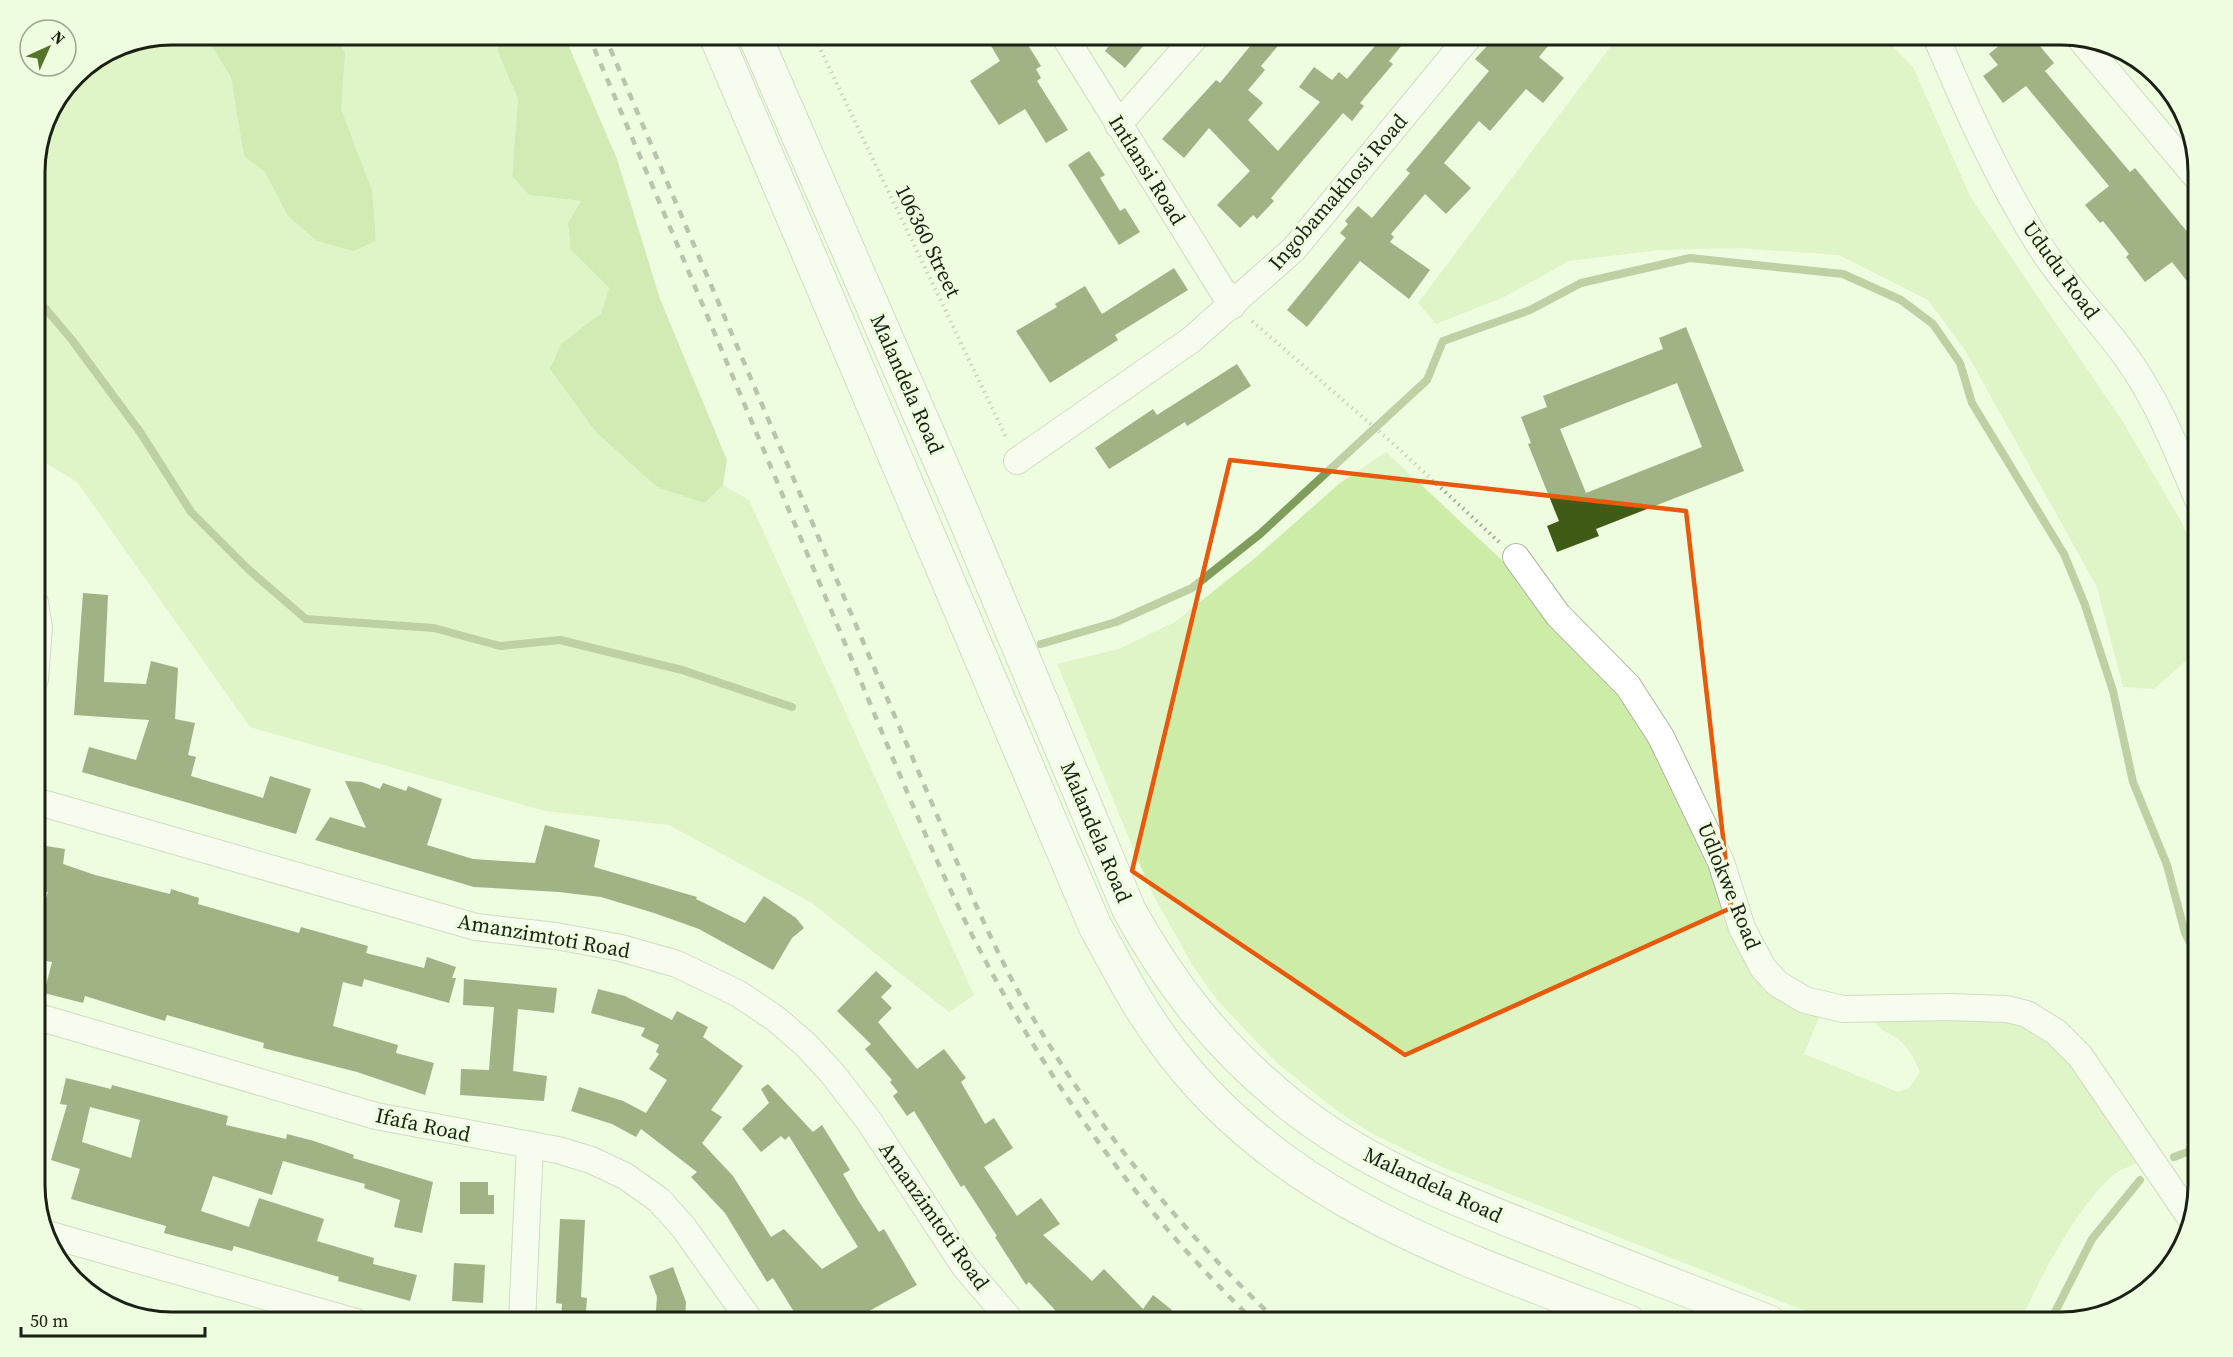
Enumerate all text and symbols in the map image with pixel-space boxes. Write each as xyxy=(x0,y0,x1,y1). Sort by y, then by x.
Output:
north arrow xyxy=(18,18,78,78)
text: N xyxy=(47,25,71,50)
street label: Ingobamakhosi Road xyxy=(1262,107,1414,276)
street label: Intlansi Road xyxy=(1102,109,1193,230)
street label: 106360 Street xyxy=(889,180,968,302)
street label: Ududu Road xyxy=(2016,215,2107,325)
street label: Malandela Road xyxy=(864,309,951,458)
street label: Malandela Road xyxy=(1054,757,1139,907)
street label: Udlokwe Road xyxy=(1691,818,1768,954)
street label: Amanzimtoti Road xyxy=(456,906,633,965)
street label: Ifafa Road xyxy=(373,1100,473,1149)
street label: Amanzimtoti Road xyxy=(872,1136,996,1296)
street label: Malandela Road xyxy=(1359,1140,1507,1229)
scale bar xyxy=(21,1300,206,1338)
text: 50 m xyxy=(30,1308,68,1333)

